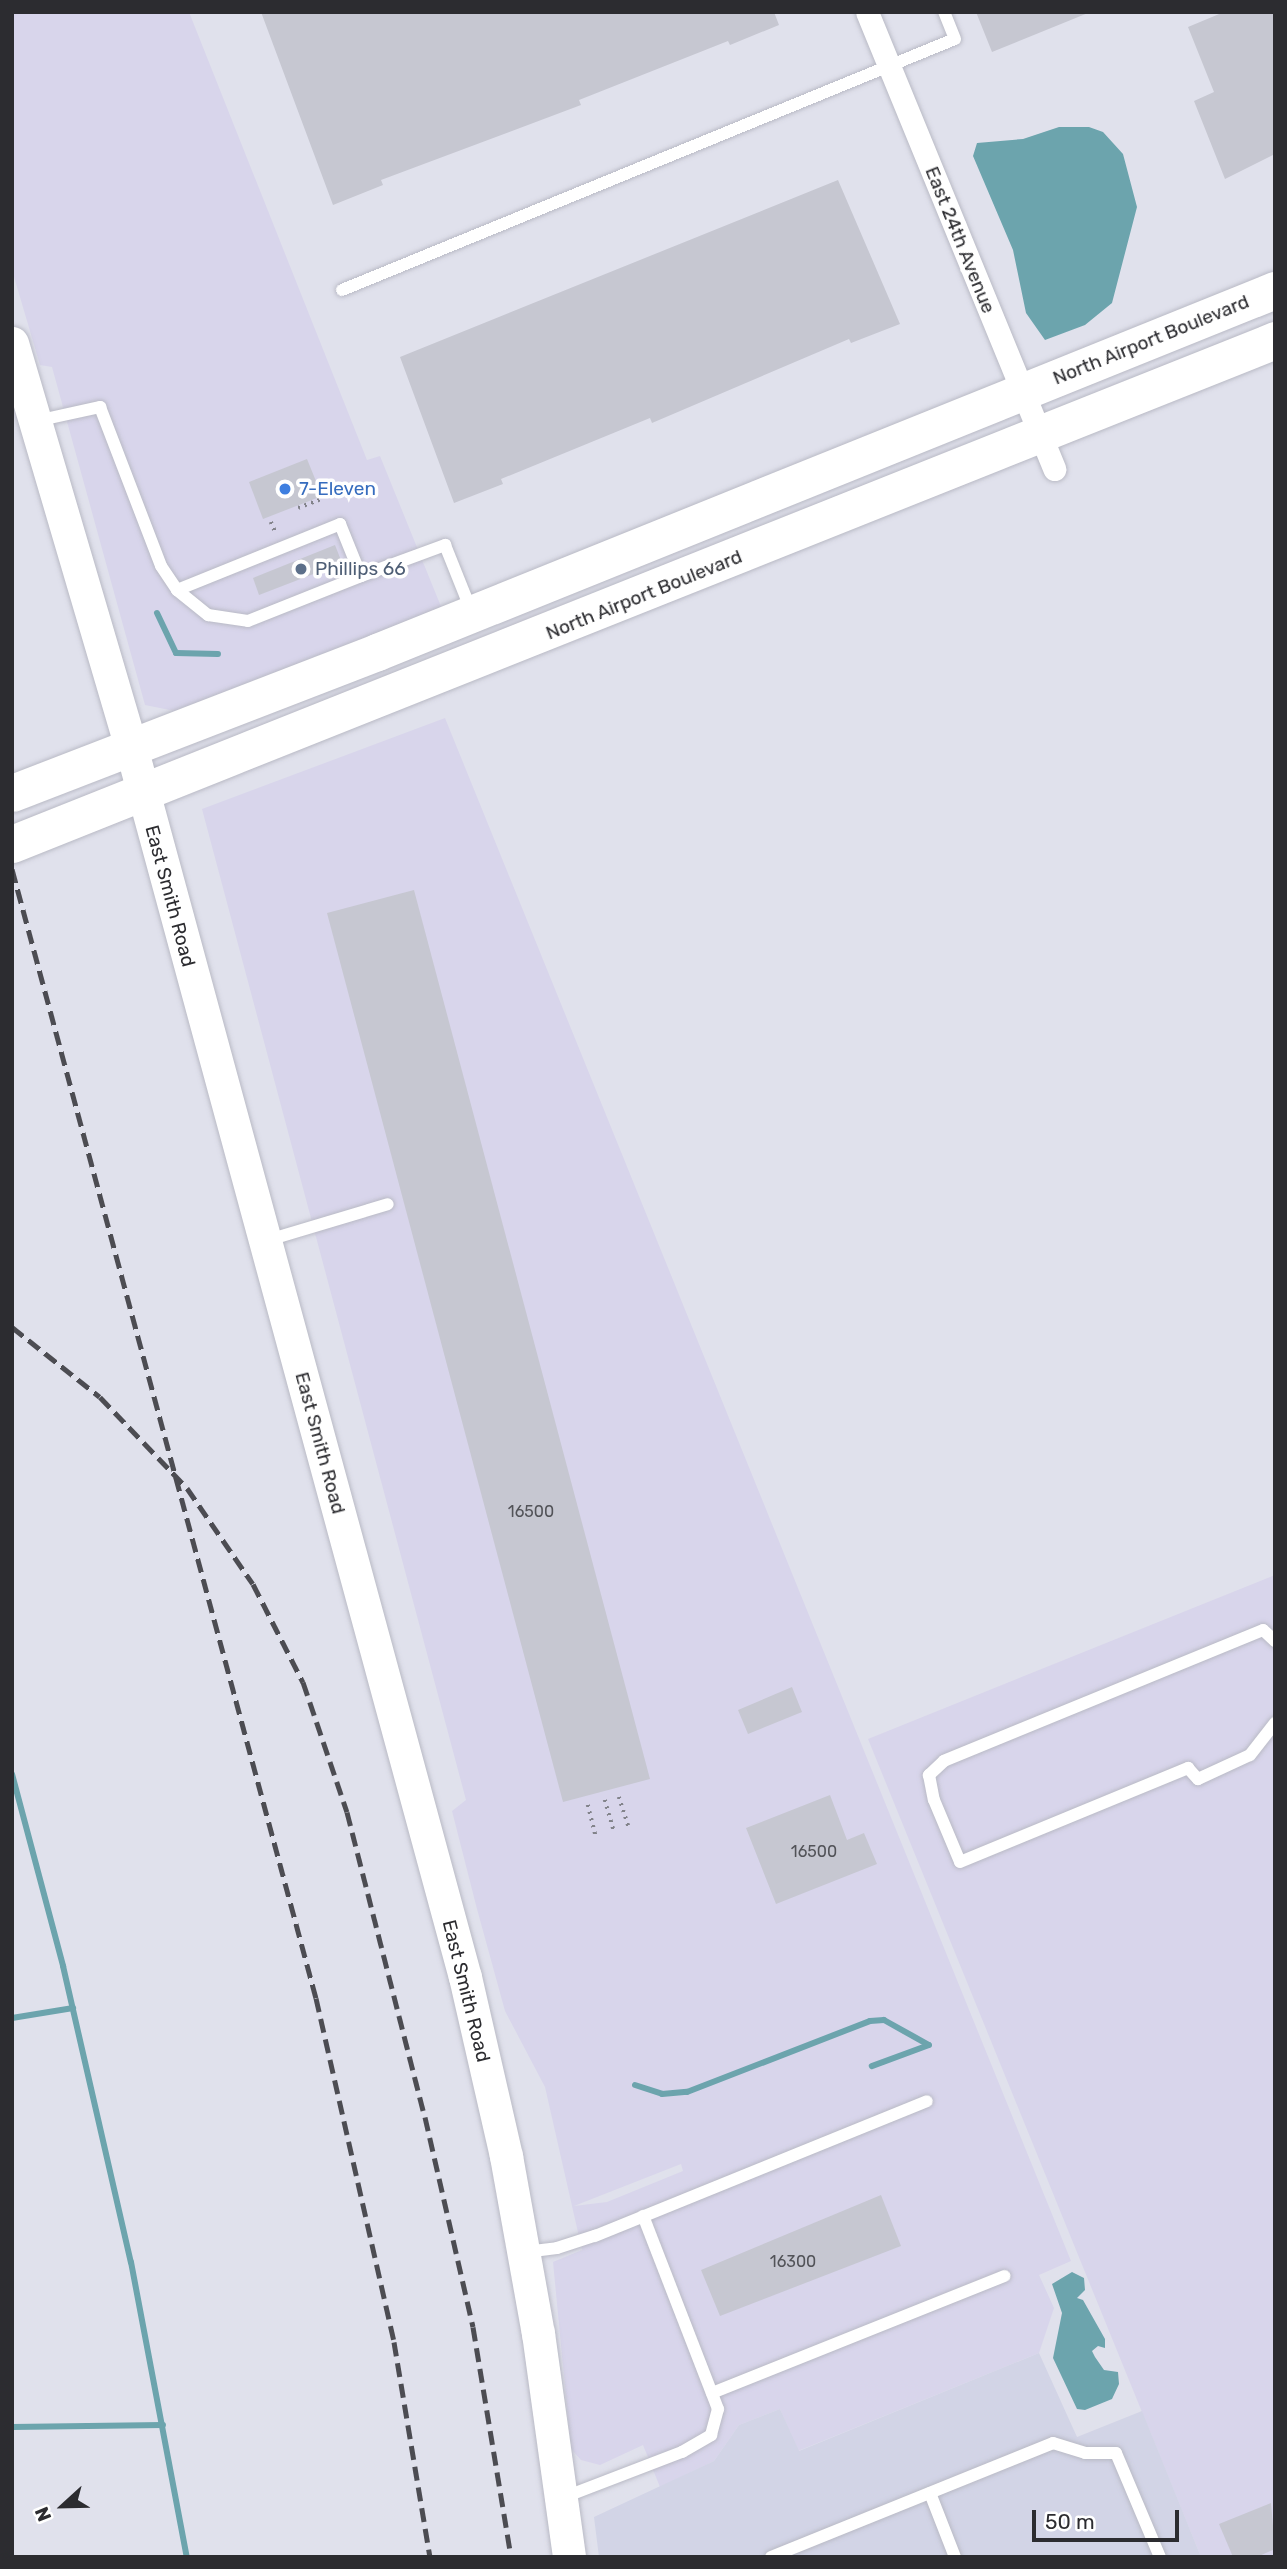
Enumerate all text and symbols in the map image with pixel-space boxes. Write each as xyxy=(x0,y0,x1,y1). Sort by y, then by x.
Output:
street label: East 24th Avenue xyxy=(920,163,1000,317)
street label: North Airport Boulevard xyxy=(1049,290,1253,390)
place label: 7-Eleven xyxy=(299,478,376,500)
marker: 7-Eleven xyxy=(277,481,293,497)
street label: North Airport Boulevard xyxy=(542,545,746,645)
place label: Phillips 66 xyxy=(315,558,406,580)
marker: Phillips 66 xyxy=(293,561,309,577)
street label: East Smith Road xyxy=(140,823,200,969)
street label: East Smith Road xyxy=(290,1370,350,1516)
house number: 16500 xyxy=(508,1502,554,1522)
house number: 16500 xyxy=(791,1842,837,1862)
street label: East Smith Road xyxy=(437,1918,495,2064)
house number: 16300 xyxy=(770,2252,816,2272)
north arrow xyxy=(28,2471,98,2541)
scale bar xyxy=(1035,2496,1182,2540)
text: N xyxy=(30,2503,56,2525)
text: 50 m xyxy=(1045,2509,1095,2534)

